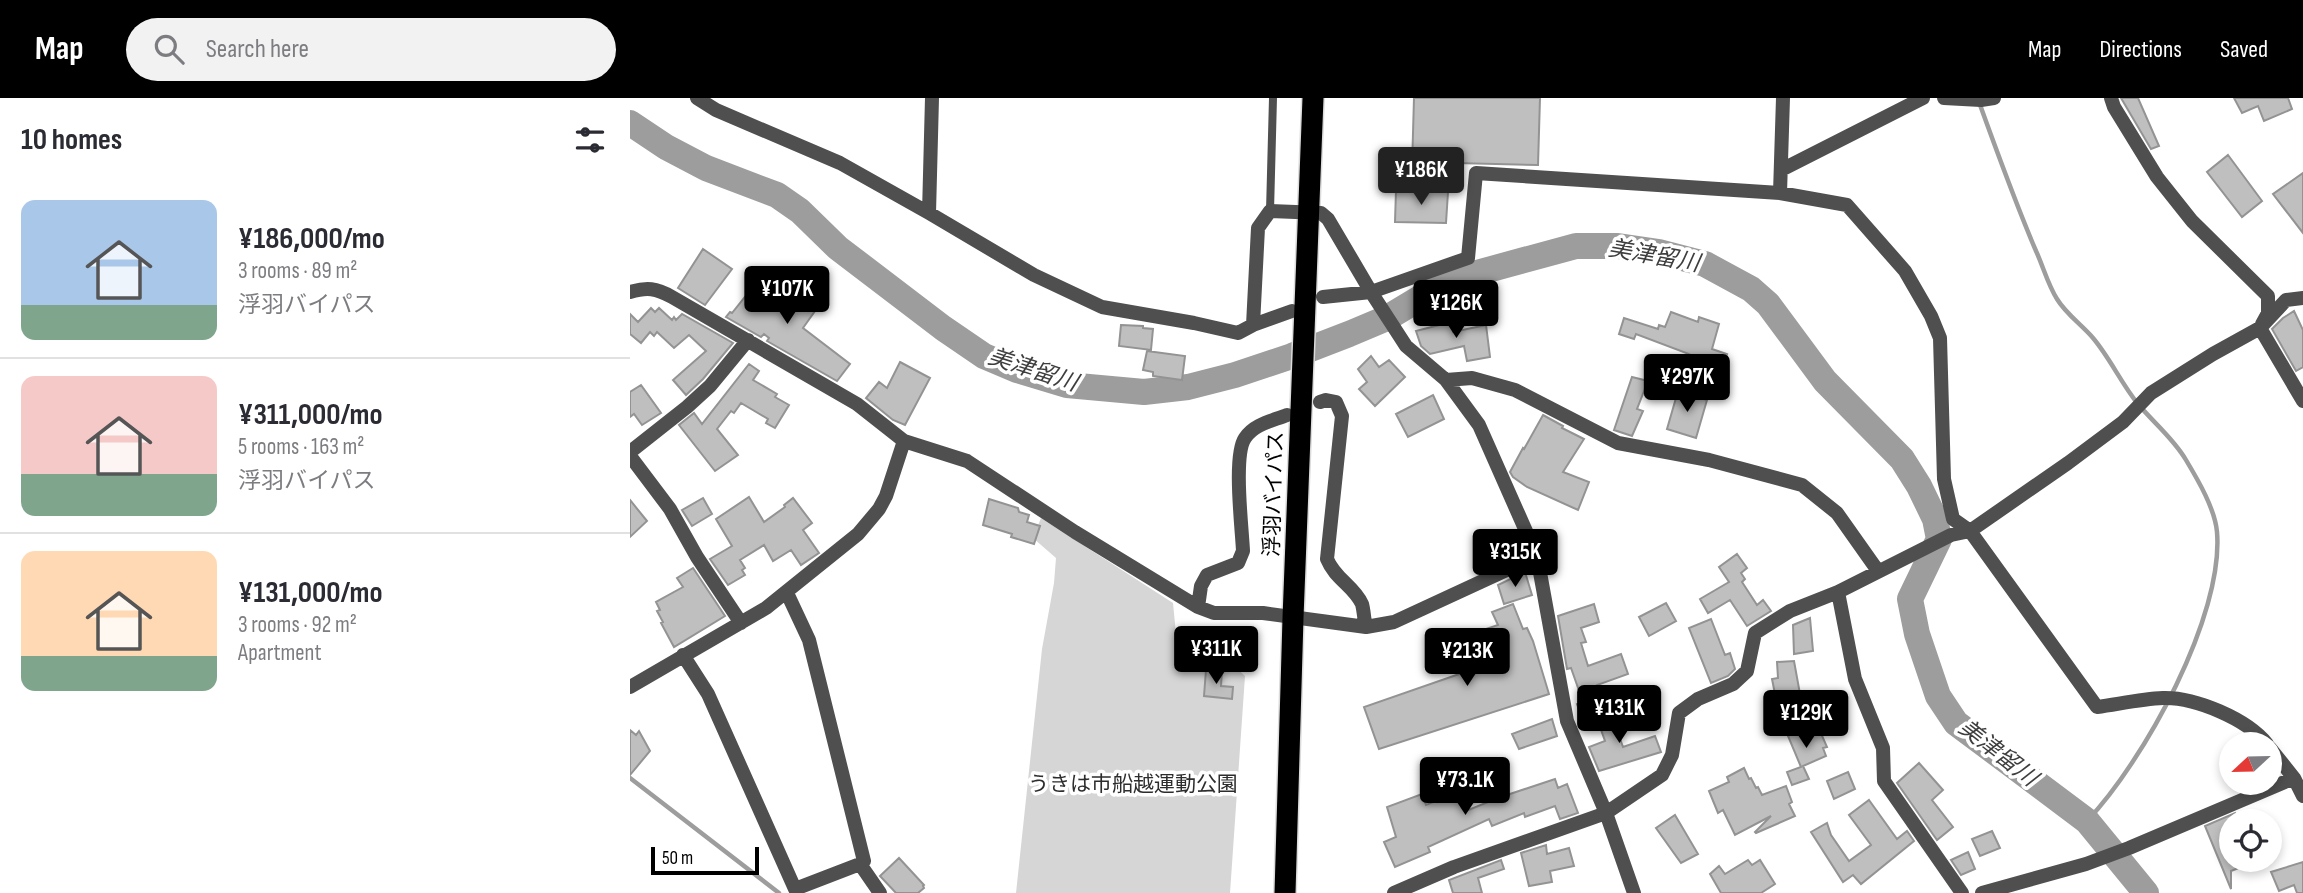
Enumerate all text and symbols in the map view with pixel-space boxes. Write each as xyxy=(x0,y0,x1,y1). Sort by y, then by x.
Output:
search box xyxy=(126,18,616,81)
text: Map xyxy=(35,29,84,69)
icon: search xyxy=(150,30,188,68)
text: Search here xyxy=(206,34,309,65)
text: Map xyxy=(2028,35,2061,64)
text: Directions xyxy=(2099,35,2182,64)
text: Saved xyxy=(2220,35,2268,64)
icon: filters xyxy=(571,121,609,159)
text: 10 homes xyxy=(21,122,122,158)
pin: ¥186K xyxy=(1372,148,1470,207)
text: ¥186K xyxy=(1394,156,1448,184)
text: ¥186,000/mo xyxy=(238,221,385,257)
icon: home xyxy=(77,228,161,312)
water label: 美津留川 xyxy=(1606,234,1705,278)
text: 3 rooms · 89 m² xyxy=(238,257,357,285)
pin: ¥107K xyxy=(738,266,836,326)
text: ¥107K xyxy=(760,275,814,303)
pin: ¥126K xyxy=(1407,280,1505,340)
text: ¥126K xyxy=(1429,289,1483,317)
text: 浮羽バイパス xyxy=(238,291,376,319)
water label: 美津留川 xyxy=(985,342,1084,398)
pin: ¥297K xyxy=(1638,354,1736,414)
text: ¥297K xyxy=(1660,363,1714,391)
text: ¥311,000/mo xyxy=(238,397,383,433)
icon: home xyxy=(77,404,161,488)
street label: 浮羽バイパス xyxy=(1259,431,1289,557)
text: 5 rooms · 163 m² xyxy=(238,433,364,461)
text: 浮羽バイパス xyxy=(238,467,376,495)
pin: ¥315K xyxy=(1466,530,1564,589)
text: ¥315K xyxy=(1489,538,1541,566)
text: ¥131,000/mo xyxy=(238,575,383,611)
icon: home xyxy=(77,579,161,663)
text: 3 rooms · 92 m² xyxy=(238,611,357,639)
pin: ¥311K xyxy=(1167,626,1265,686)
pin: ¥213K xyxy=(1418,628,1516,688)
text: ¥311K xyxy=(1190,635,1242,663)
text: ¥213K xyxy=(1441,637,1493,665)
text: Apartment xyxy=(238,639,322,667)
pin: ¥131K xyxy=(1570,686,1668,745)
pin: ¥129K xyxy=(1757,690,1855,750)
text: ¥131K xyxy=(1593,694,1645,722)
text: ¥129K xyxy=(1779,699,1833,727)
water label: 美津留川 xyxy=(1953,714,2045,794)
north arrow xyxy=(2219,732,2282,794)
map controls xyxy=(2219,732,2282,872)
pin: ¥73.1K xyxy=(1408,758,1522,817)
text: ¥73.1K xyxy=(1436,766,1494,794)
park label: うきは市船越運動公園 xyxy=(1028,772,1238,797)
button: locate xyxy=(2219,809,2282,872)
scale bar xyxy=(651,844,760,876)
text: 50 m xyxy=(662,847,693,870)

